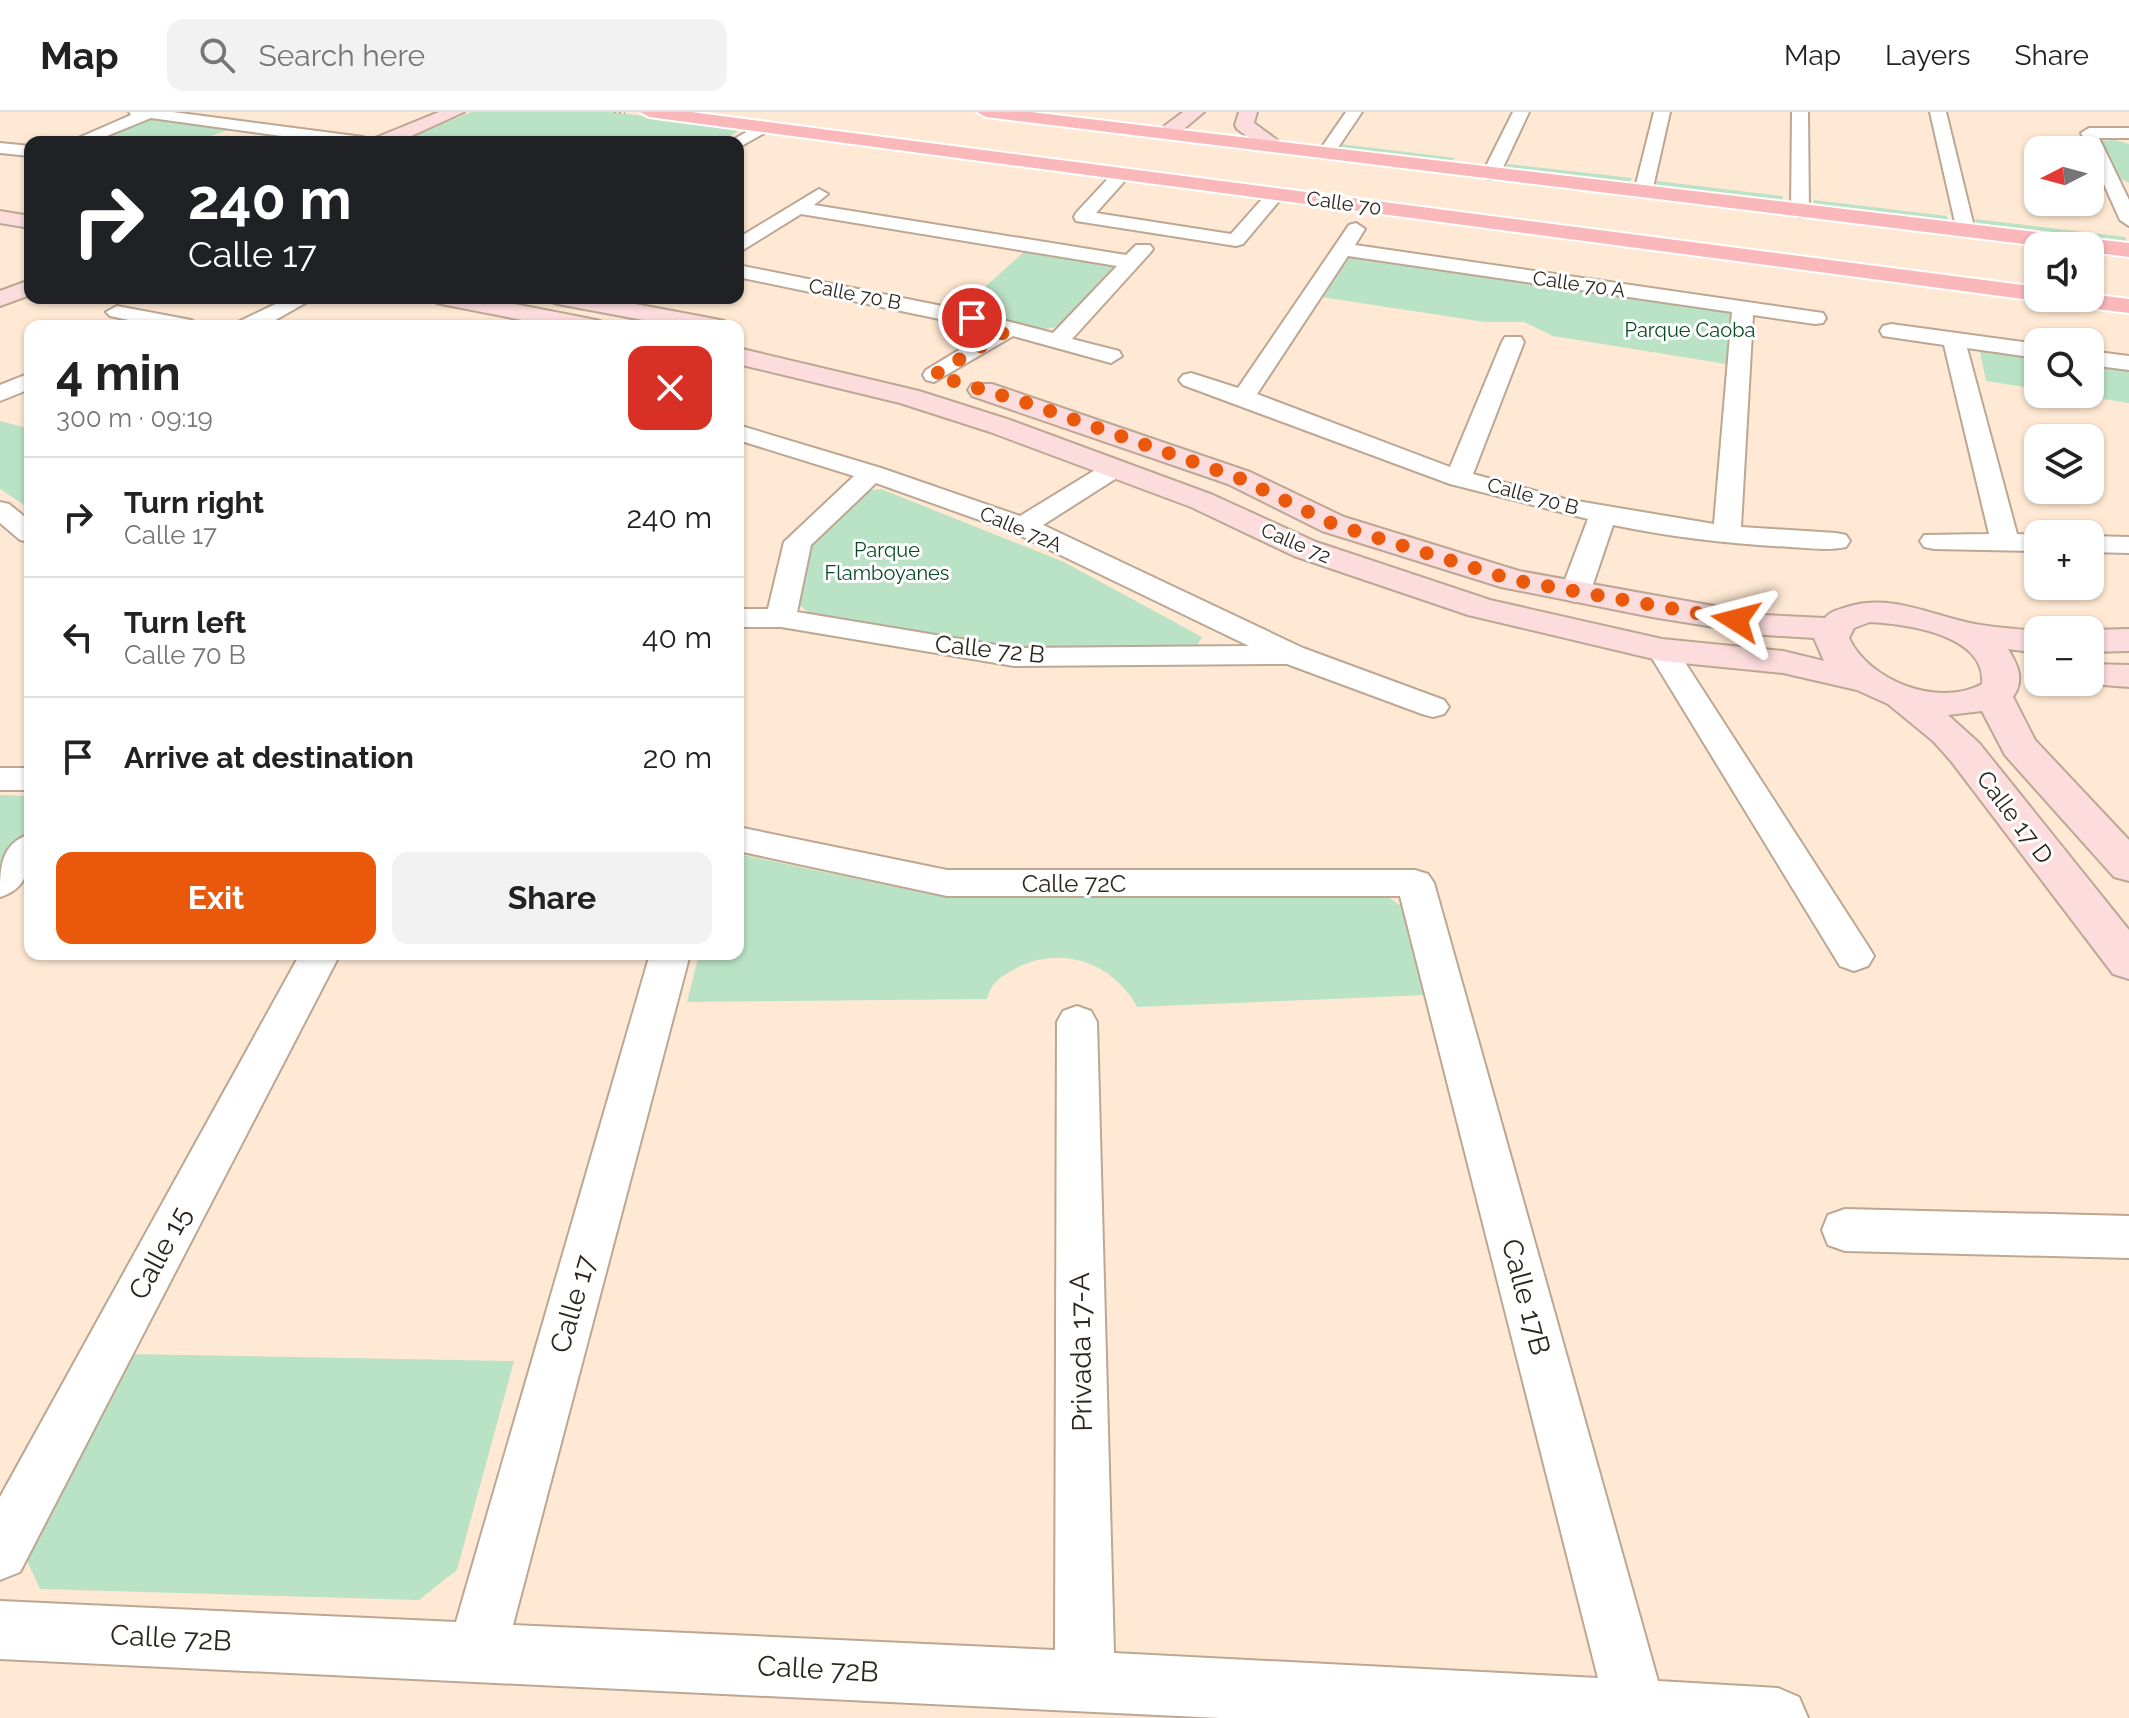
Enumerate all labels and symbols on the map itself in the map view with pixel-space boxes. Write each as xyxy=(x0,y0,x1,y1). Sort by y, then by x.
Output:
north arrow xyxy=(2024,136,2104,216)
street label: Calle 70 xyxy=(1305,186,1383,220)
street label: Calle 70 A xyxy=(1531,266,1627,302)
street label: Calle 70 B xyxy=(807,273,903,315)
pin xyxy=(938,284,1006,352)
park label: Parque Caoba xyxy=(1625,318,1755,342)
street label: Calle 70 B xyxy=(1485,472,1581,520)
street label: Calle 72A xyxy=(976,501,1066,557)
street label: Calle 72 xyxy=(1257,518,1335,568)
park label: Parque Flamboyanes xyxy=(825,538,949,585)
position arrow xyxy=(1694,578,1778,662)
street label: Calle 72 B xyxy=(934,629,1046,669)
street label: Calle 17 D xyxy=(1971,765,2059,869)
street label: Calle 72C xyxy=(1022,869,1126,898)
street label: Calle 15 xyxy=(122,1201,198,1305)
street label: Calle 17B xyxy=(1495,1235,1557,1359)
street label: Calle 17 xyxy=(543,1251,603,1357)
street label: Privada 17-A xyxy=(1063,1272,1099,1432)
street label: Calle 72B xyxy=(109,1618,233,1658)
street label: Calle 72B xyxy=(756,1649,880,1689)

